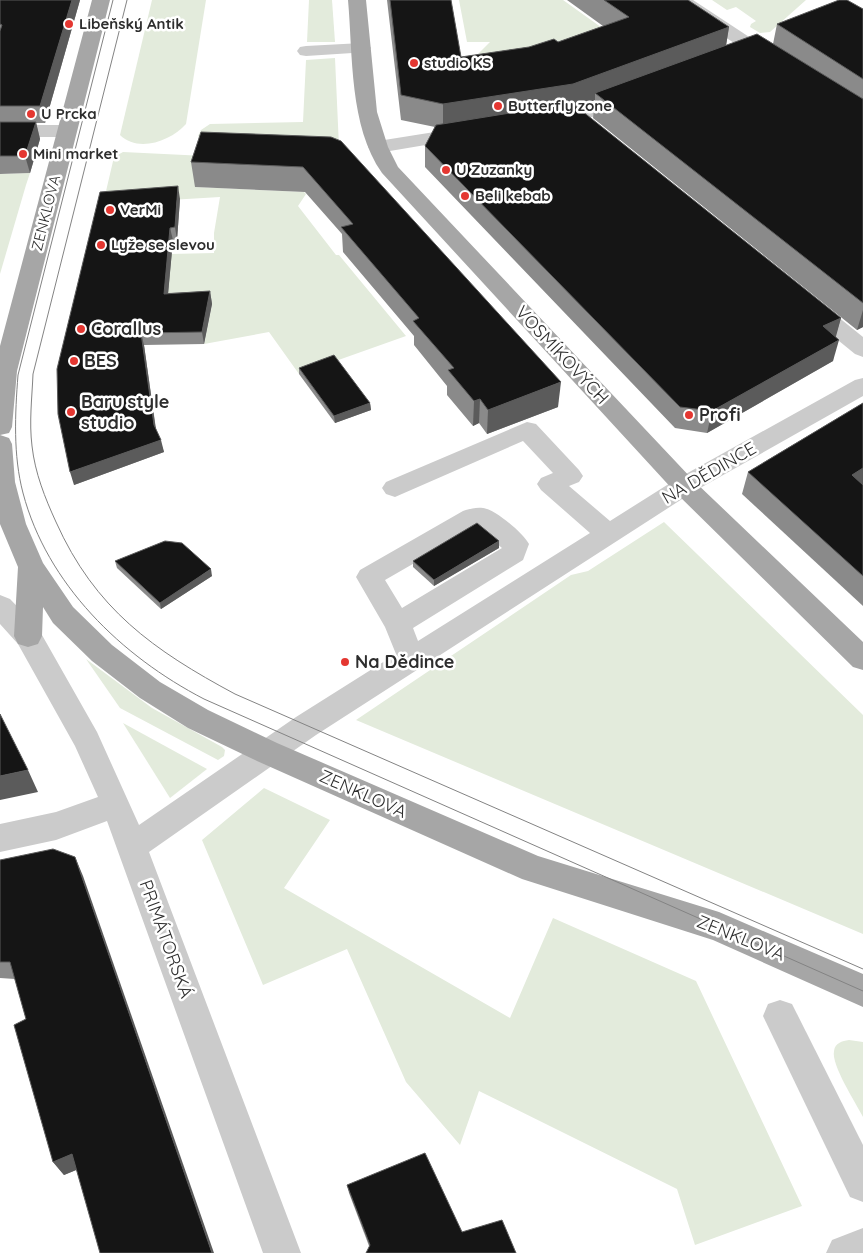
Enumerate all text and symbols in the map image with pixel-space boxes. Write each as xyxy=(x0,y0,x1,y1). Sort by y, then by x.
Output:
place label: Libeňský Antik xyxy=(79,14,184,33)
marker: Libeňský Antik xyxy=(63,18,75,30)
place label: studio KS xyxy=(424,53,491,72)
marker: studio KS xyxy=(408,57,420,69)
place label: Butterfly zone xyxy=(508,96,612,115)
marker: Butterfly zone xyxy=(492,100,504,112)
place label: U Prcka xyxy=(41,104,97,123)
marker: U Prcka xyxy=(25,108,37,120)
place label: Mini market xyxy=(33,144,118,163)
marker: Mini market xyxy=(17,148,29,160)
place label: U Zuzanky xyxy=(456,160,532,179)
marker: U Zuzanky xyxy=(440,164,452,176)
street label: ZENKLOVA xyxy=(27,173,64,253)
place label: Beli kebab xyxy=(475,186,551,205)
marker: Beli kebab xyxy=(459,190,471,202)
place label: VerMi xyxy=(120,200,161,219)
marker: VerMi xyxy=(104,204,116,216)
place label: Lyže se slevou xyxy=(111,235,215,254)
marker: Lyže se slevou xyxy=(95,239,107,251)
street label: VOSMÍKOVÝCH xyxy=(511,301,614,409)
place label: Corallus xyxy=(91,317,162,340)
marker: Corallus xyxy=(75,323,87,335)
place label: BES xyxy=(84,349,117,372)
marker: BES xyxy=(68,355,80,367)
place label: Baru style studio xyxy=(81,390,169,434)
place label: Profi xyxy=(699,403,741,426)
marker: Baru style studio xyxy=(65,406,77,418)
marker: Profi xyxy=(683,409,695,421)
street label: NA DĚDINCE xyxy=(657,436,760,509)
place label: Na Dědince xyxy=(355,650,454,673)
marker: Na Dědince xyxy=(339,656,351,668)
street label: ZENKLOVA xyxy=(316,764,411,823)
street label: PRIMÁTORSKÁ xyxy=(134,877,199,1001)
street label: ZENKLOVA xyxy=(694,909,789,966)

